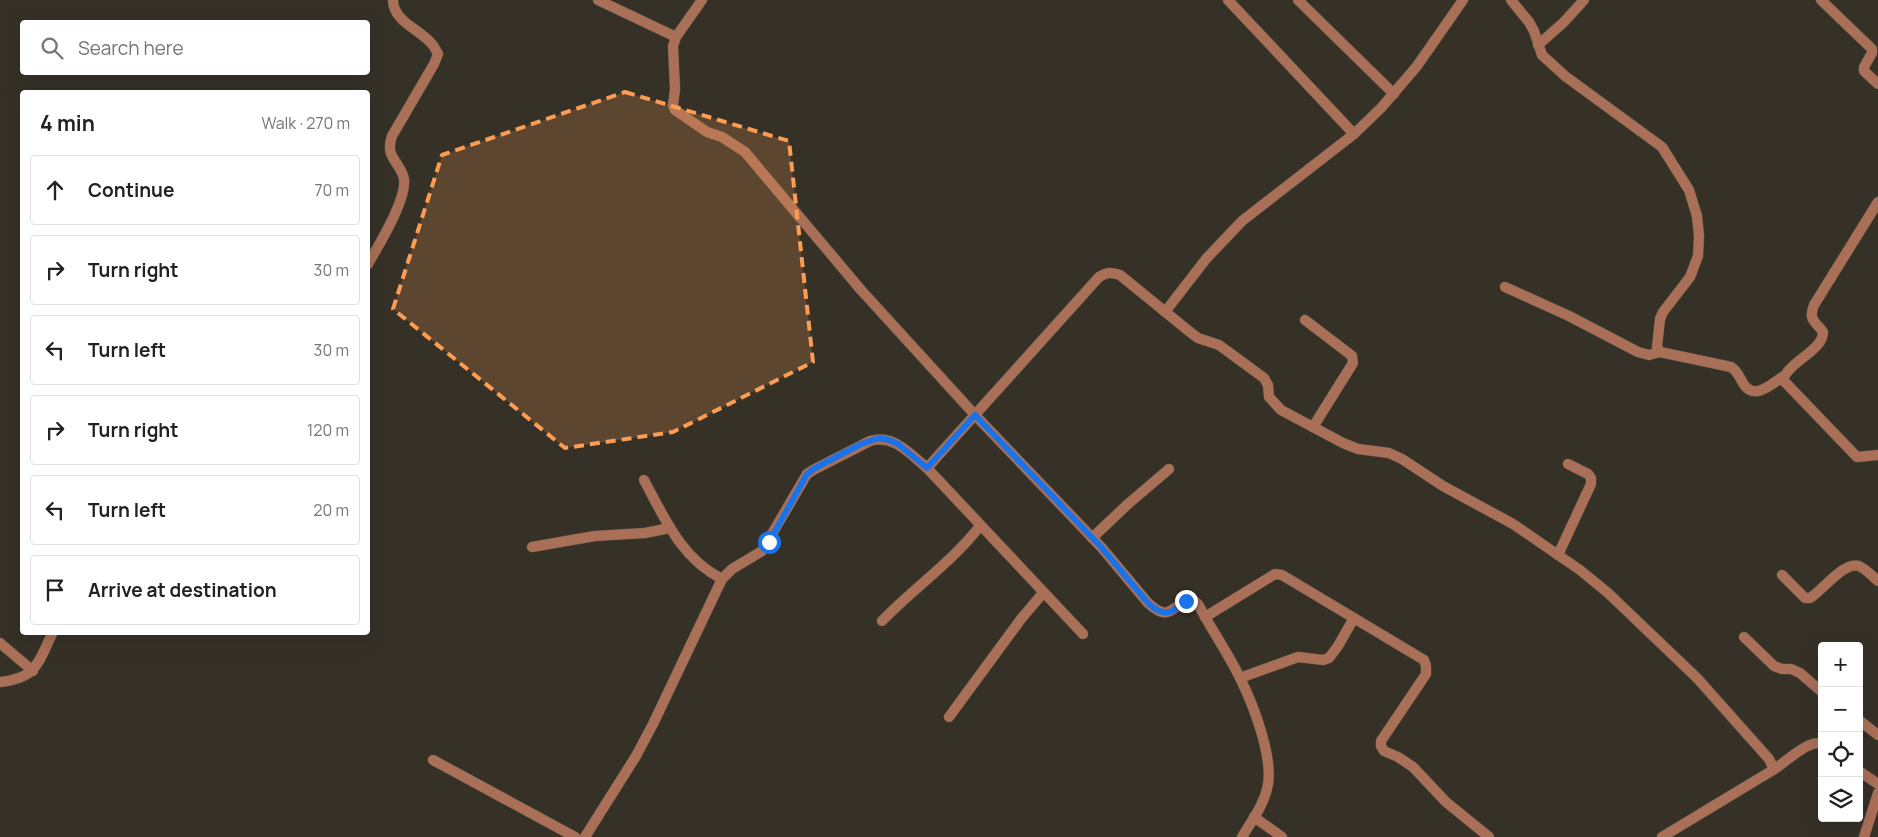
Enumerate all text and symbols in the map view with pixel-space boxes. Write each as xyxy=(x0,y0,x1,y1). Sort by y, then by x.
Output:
search box xyxy=(20,20,370,75)
icon: search xyxy=(38,34,66,62)
text: Search here xyxy=(78,35,184,61)
text: 4 min xyxy=(40,109,95,137)
text: Walk · 270 m xyxy=(261,112,350,134)
icon: ahead xyxy=(41,176,69,204)
text: Continue xyxy=(88,177,174,203)
text: 70 m xyxy=(314,179,349,201)
icon: right xyxy=(41,256,69,284)
text: Turn right xyxy=(88,257,178,283)
text: 30 m xyxy=(314,259,349,281)
icon: left xyxy=(41,336,69,364)
text: Turn left xyxy=(88,337,166,363)
text: 30 m xyxy=(314,339,349,361)
icon: right xyxy=(41,416,69,444)
text: Turn right xyxy=(88,417,178,443)
text: 120 m xyxy=(307,419,349,441)
icon: left xyxy=(41,496,69,524)
text: Turn left xyxy=(88,497,166,523)
text: 20 m xyxy=(313,499,349,521)
route start xyxy=(758,531,781,554)
icon: arrive xyxy=(41,576,69,604)
text: Arrive at destination xyxy=(88,577,277,603)
route end xyxy=(1175,590,1198,613)
map controls xyxy=(1818,642,1863,822)
button: + xyxy=(1818,642,1863,687)
button: − xyxy=(1818,687,1863,732)
button: locate xyxy=(1818,732,1863,777)
button: layers xyxy=(1818,777,1863,822)

